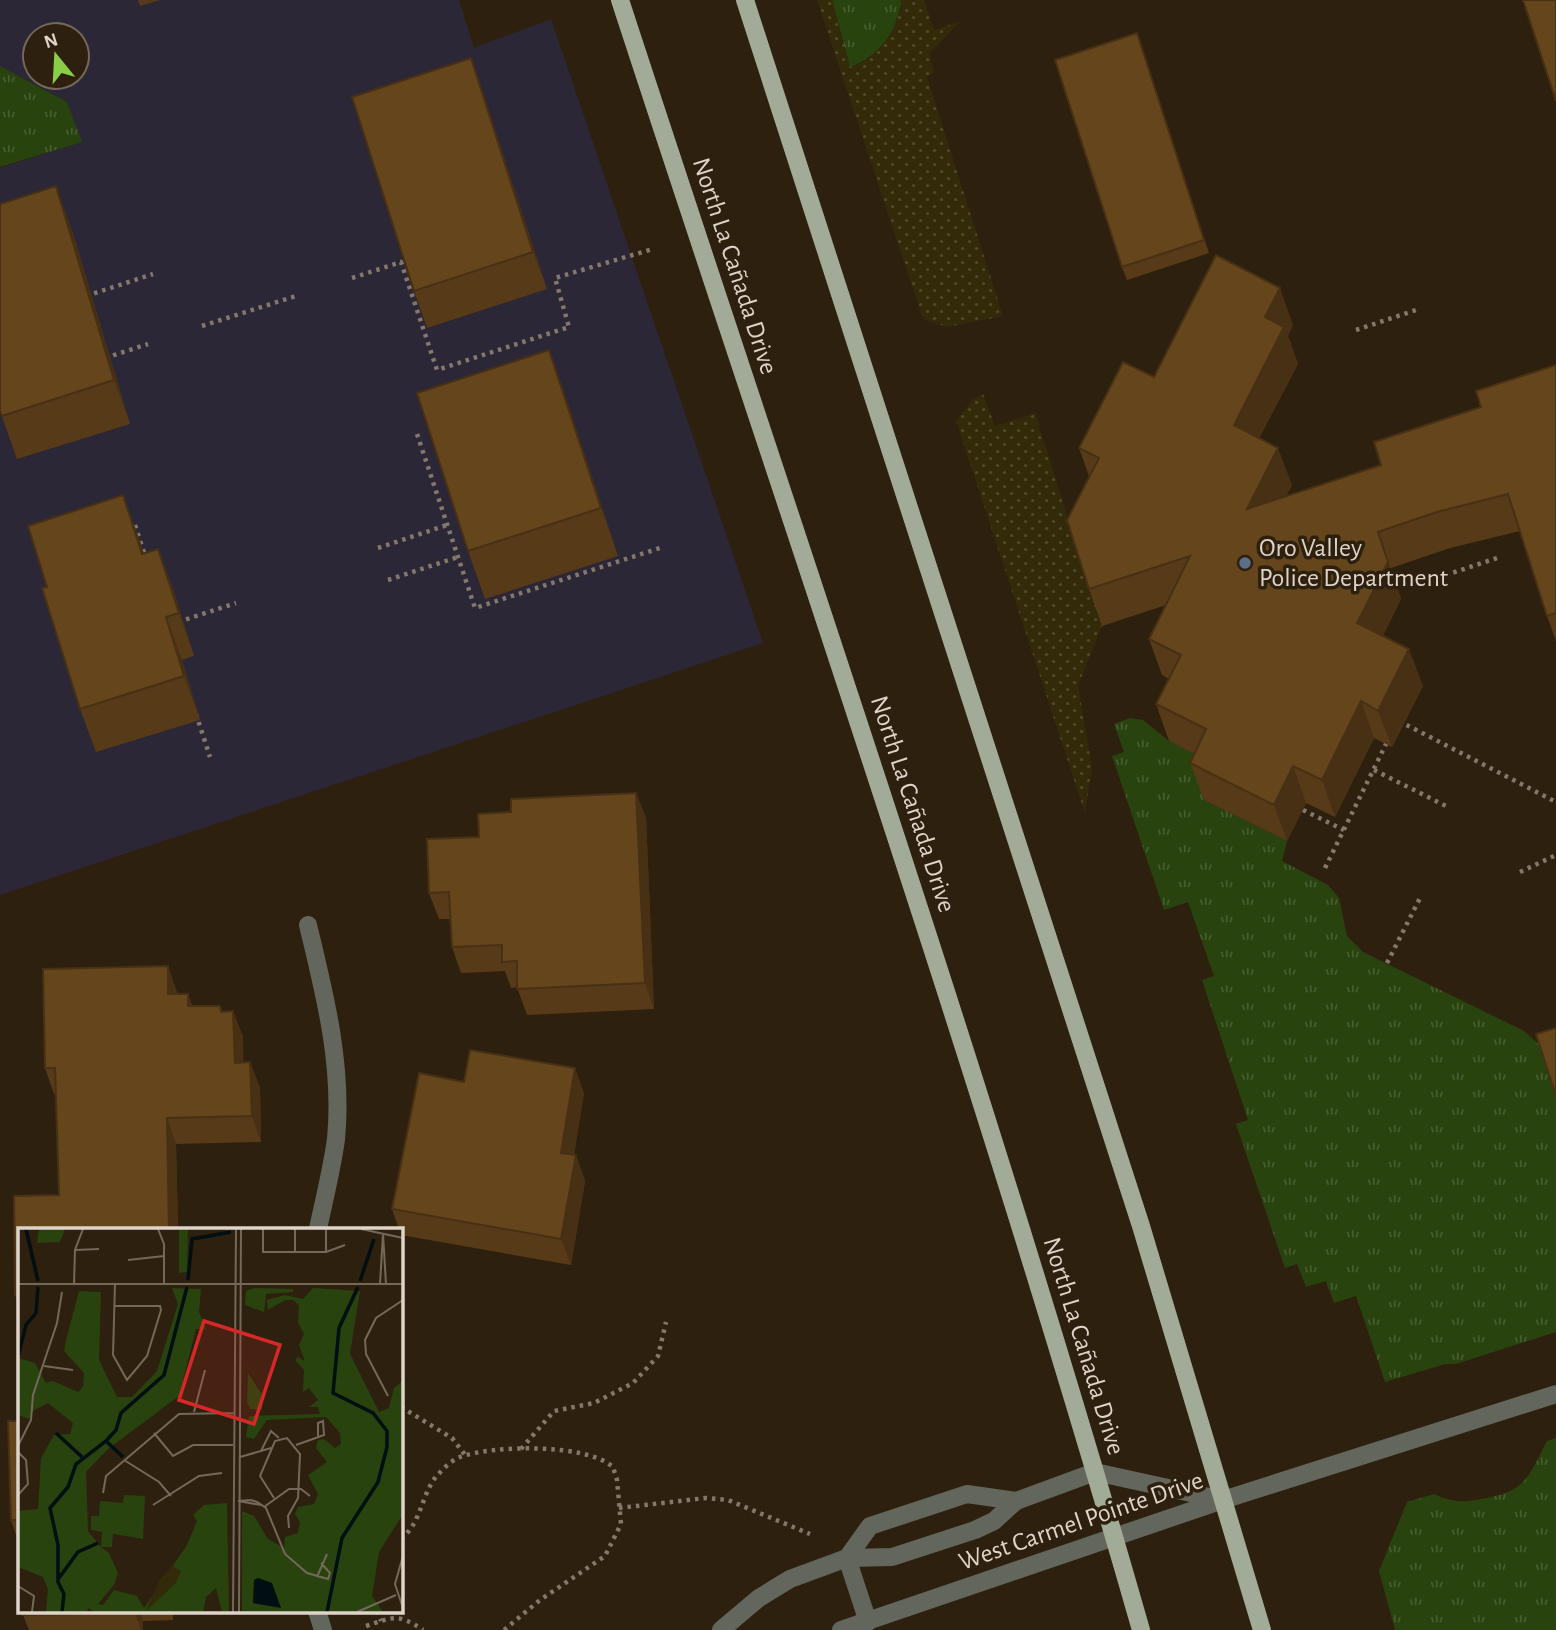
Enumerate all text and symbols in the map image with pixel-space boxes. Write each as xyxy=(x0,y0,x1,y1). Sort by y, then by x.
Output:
north arrow xyxy=(21,21,91,91)
text: N xyxy=(42,30,60,52)
street label: North La Cañada Drive xyxy=(688,155,782,377)
place label: Oro Valley Police Department xyxy=(1259,535,1448,591)
marker: Oro Valley Police Department xyxy=(1237,555,1253,571)
street label: North La Cañada Drive xyxy=(866,693,960,915)
inset map xyxy=(18,1228,402,1612)
street label: North La Cañada Drive xyxy=(1039,1234,1129,1458)
street label: West Carmel Pointe Drive xyxy=(955,1467,1207,1575)

